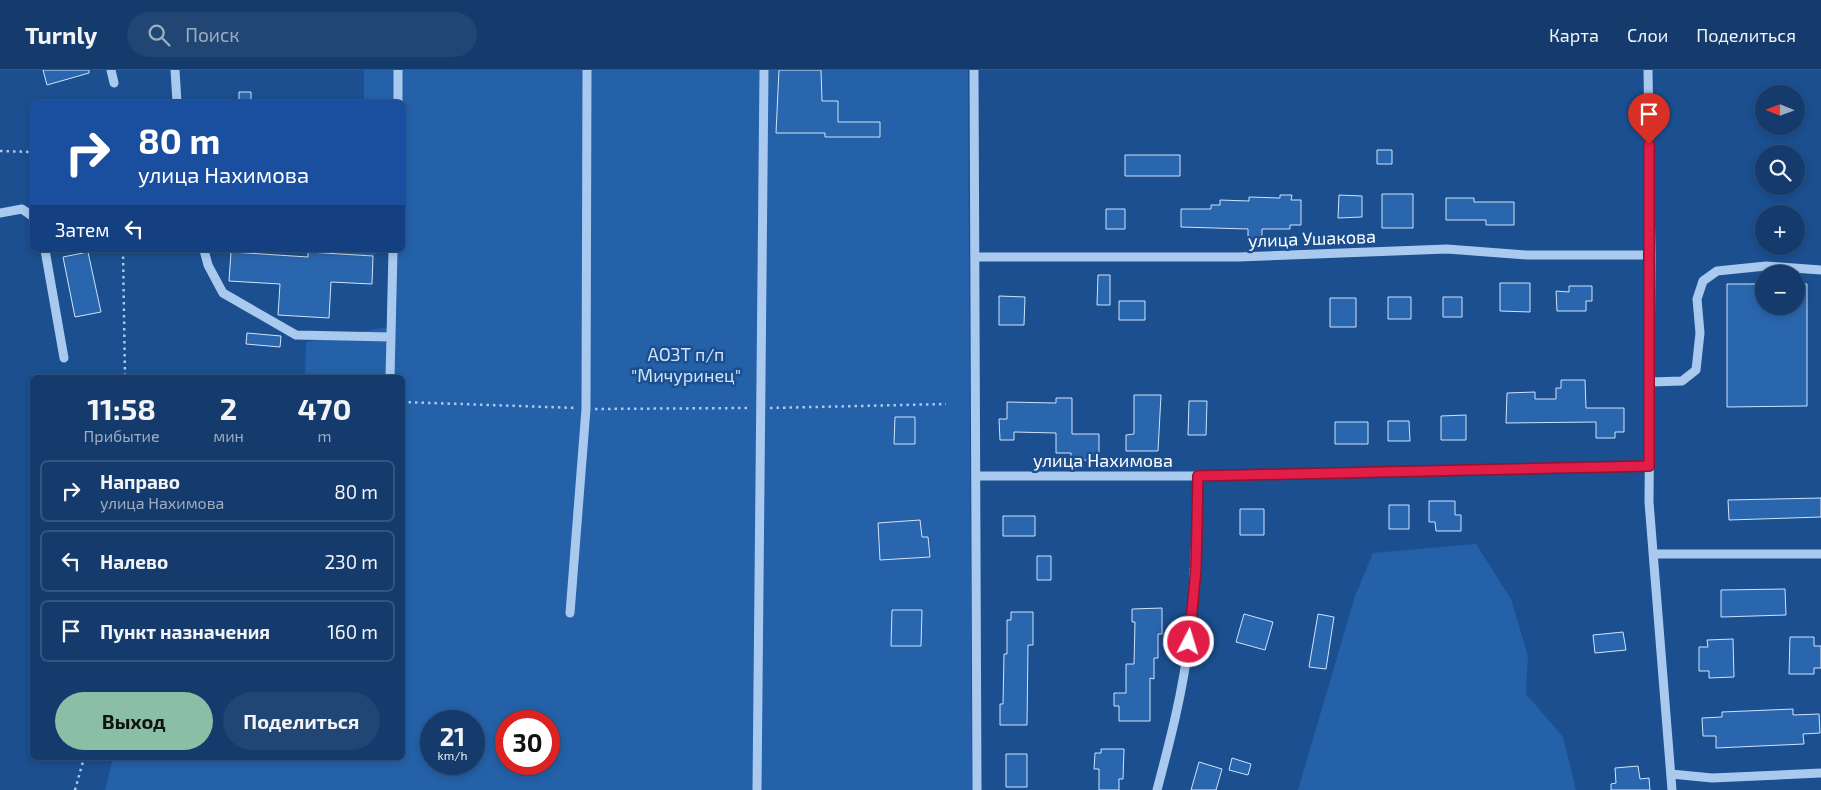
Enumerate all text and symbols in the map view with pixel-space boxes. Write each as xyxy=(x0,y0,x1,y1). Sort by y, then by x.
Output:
search box xyxy=(127,12,477,57)
text: Turnly xyxy=(25,20,97,49)
icon: search xyxy=(145,21,173,49)
text: Поиск xyxy=(185,23,240,46)
text: Карта xyxy=(1549,24,1599,46)
text: Слои xyxy=(1627,24,1668,46)
text: Поделиться xyxy=(1696,24,1796,46)
north arrow xyxy=(1755,85,1805,135)
map controls xyxy=(1755,85,1805,315)
pin xyxy=(1628,93,1670,144)
icon: arrive xyxy=(1635,100,1663,128)
text: 80 m xyxy=(138,119,220,161)
icon: right xyxy=(55,120,120,185)
button: search xyxy=(1755,145,1805,195)
text: улица Нахимова xyxy=(138,161,309,187)
button: + xyxy=(1755,205,1805,255)
icon: left xyxy=(120,215,148,243)
text: Затем xyxy=(55,218,110,241)
street label: улица Ушакова xyxy=(1248,225,1376,251)
button: − xyxy=(1755,265,1805,315)
park label: АОЗТ п/п "Мичуринец" xyxy=(631,343,741,386)
text: 11:58 xyxy=(87,390,156,426)
text: 2 xyxy=(220,390,237,426)
text: 470 xyxy=(298,390,351,426)
text: Прибытие xyxy=(84,426,160,445)
text: мин xyxy=(213,426,244,445)
text: m xyxy=(317,426,331,445)
street label: улица Нахимова xyxy=(1033,449,1173,471)
text: Направо xyxy=(100,470,180,493)
icon: right xyxy=(57,477,85,505)
text: 80 m xyxy=(334,480,378,503)
text: улица Нахимова xyxy=(100,493,224,512)
icon: left xyxy=(57,547,85,575)
text: Налево xyxy=(100,550,168,573)
text: 230 m xyxy=(324,550,378,573)
position arrow xyxy=(1162,615,1214,667)
icon: arrive xyxy=(57,617,85,645)
text: Пункт назначения xyxy=(100,620,270,643)
text: 160 m xyxy=(327,620,378,643)
button: Выход xyxy=(55,692,213,750)
button: Поделиться xyxy=(223,692,380,750)
speed limit sign: 30 xyxy=(495,710,560,775)
text: 21 xyxy=(440,721,465,751)
text: km/h xyxy=(438,748,467,762)

